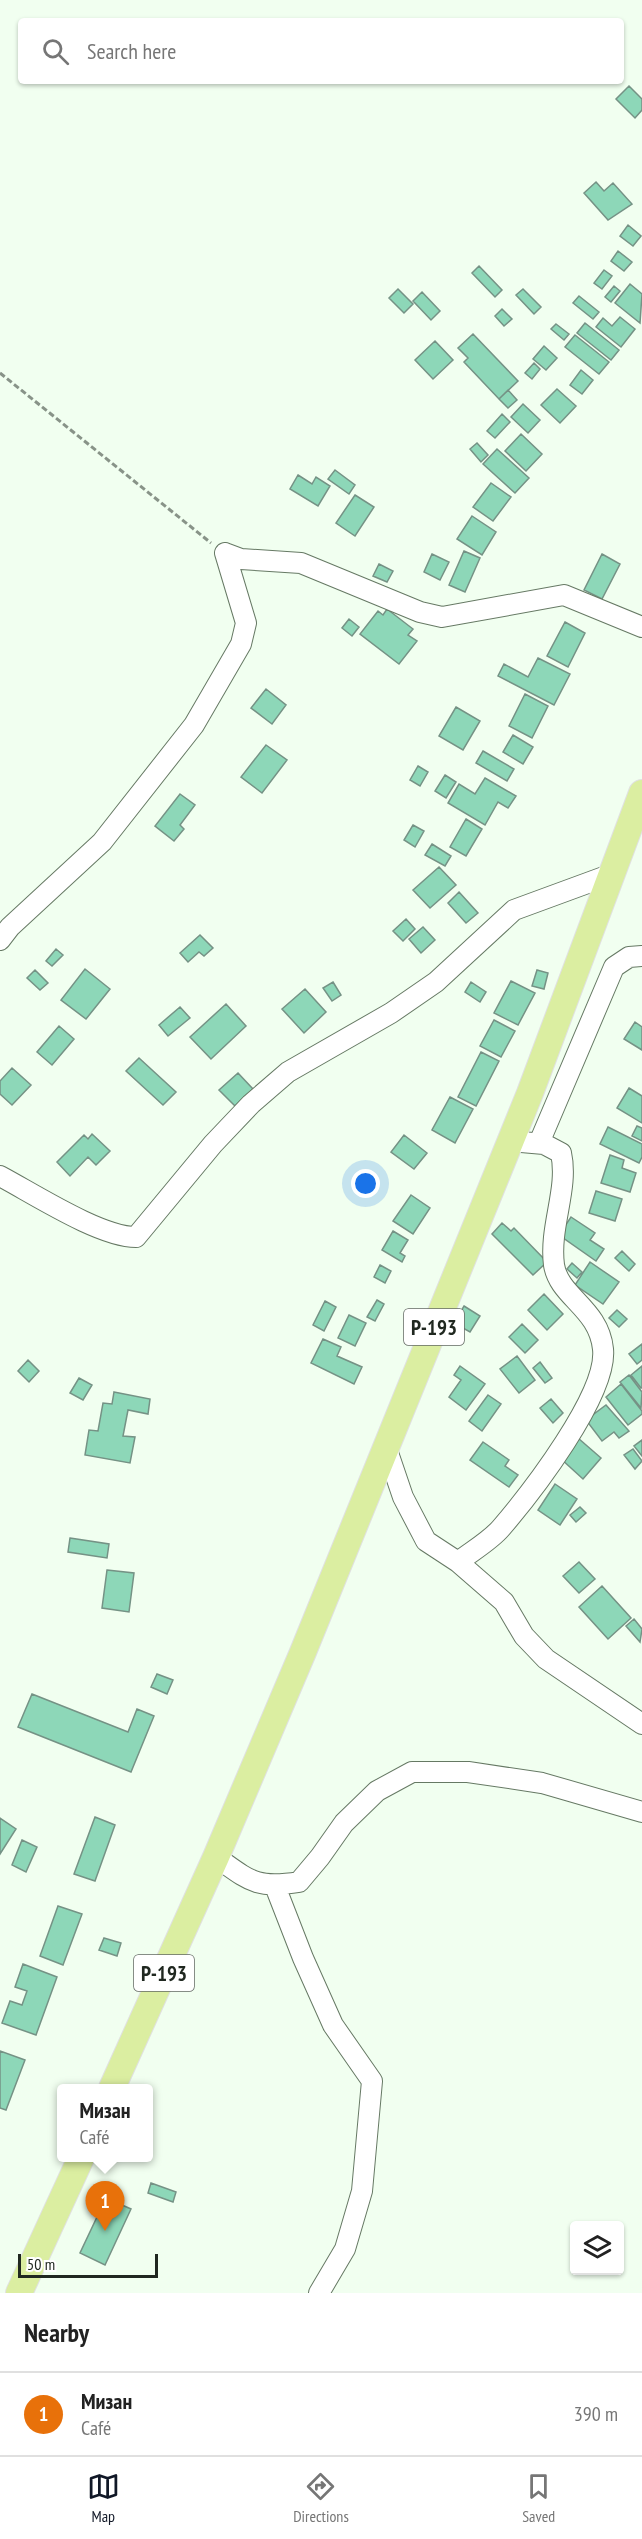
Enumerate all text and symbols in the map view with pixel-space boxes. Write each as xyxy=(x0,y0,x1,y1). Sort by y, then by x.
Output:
search box xyxy=(18,18,624,84)
icon: search xyxy=(39,35,72,68)
text: Search here xyxy=(87,37,176,65)
your location xyxy=(351,1169,380,1198)
road number: Р-193 xyxy=(404,1309,464,1345)
road number: Р-193 xyxy=(134,1955,194,1991)
popup xyxy=(57,2084,153,2162)
text: Мизан xyxy=(79,2096,131,2124)
text: Café xyxy=(79,2124,110,2150)
pin: 1 xyxy=(86,2182,124,2231)
map controls xyxy=(570,2221,624,2275)
button: layers xyxy=(570,2221,624,2275)
scale bar xyxy=(18,2251,158,2278)
text: 50 m xyxy=(27,2254,55,2274)
text: Nearby xyxy=(24,2316,89,2349)
text: Мизан xyxy=(81,2387,132,2415)
text: 1 xyxy=(39,2401,48,2427)
text: 390 m xyxy=(574,2401,618,2427)
text: Café xyxy=(81,2415,111,2441)
tab: Map xyxy=(87,2470,120,2526)
tab: Directions xyxy=(293,2470,349,2526)
tab: Saved xyxy=(522,2470,555,2526)

